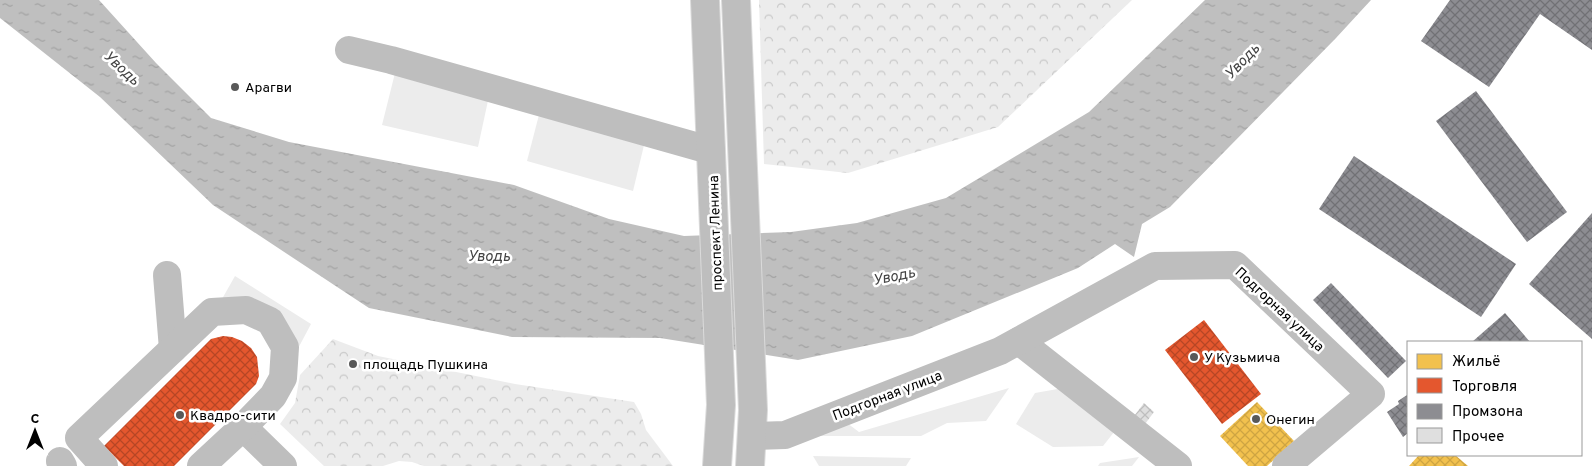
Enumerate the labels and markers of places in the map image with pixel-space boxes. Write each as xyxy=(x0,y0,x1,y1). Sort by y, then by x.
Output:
place label: Арагви xyxy=(245,80,292,97)
marker: Арагви xyxy=(229,81,241,93)
place label: У Кузьмича xyxy=(1204,350,1280,367)
marker: У Кузьмича xyxy=(1188,351,1200,363)
place label: площадь Пушкина xyxy=(363,357,488,374)
marker: площадь Пушкина xyxy=(347,358,359,370)
place label: Квадро-сити xyxy=(190,408,276,425)
marker: Квадро-сити xyxy=(174,409,186,421)
place label: Онегин xyxy=(1266,412,1315,429)
marker: Онегин xyxy=(1250,413,1262,425)

